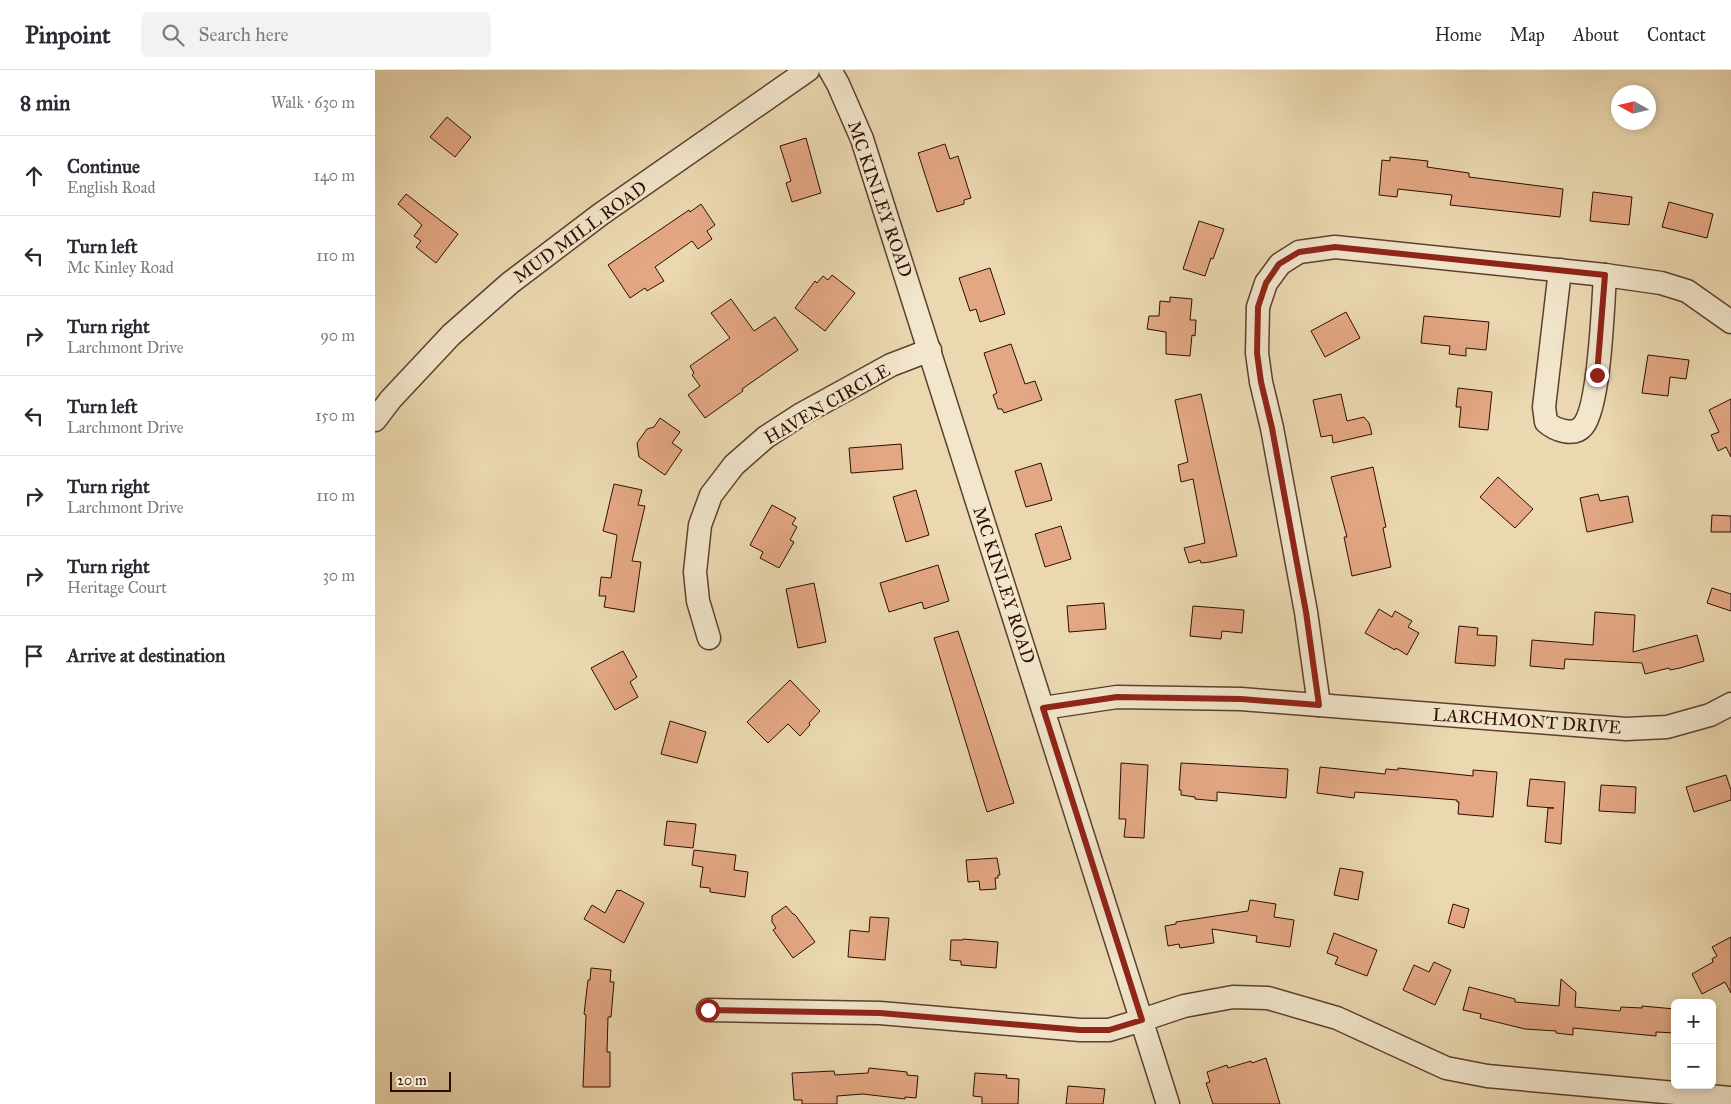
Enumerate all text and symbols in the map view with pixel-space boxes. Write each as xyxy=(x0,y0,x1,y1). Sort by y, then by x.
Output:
search box xyxy=(141,12,491,57)
text: Pinpoint xyxy=(25,20,111,50)
icon: search xyxy=(159,21,187,49)
text: Search here xyxy=(199,23,289,46)
text: Home xyxy=(1435,24,1482,46)
text: Map xyxy=(1510,24,1545,46)
text: About xyxy=(1573,24,1619,46)
text: Contact xyxy=(1647,24,1706,46)
north arrow xyxy=(1611,85,1656,130)
text: 8 min xyxy=(20,90,70,116)
text: Walk · 630 m xyxy=(271,93,355,112)
street label: MC KINLEY ROAD xyxy=(843,118,917,280)
text: Continue xyxy=(67,155,140,178)
icon: ahead xyxy=(20,162,48,190)
text: 140 m xyxy=(314,166,355,185)
street label: MUD MILL ROAD xyxy=(509,176,651,288)
text: English Road xyxy=(67,178,156,197)
text: Turn left xyxy=(67,235,137,258)
icon: left xyxy=(20,242,48,270)
text: 110 m xyxy=(316,246,355,265)
text: Mc Kinley Road xyxy=(67,258,174,277)
text: Turn right xyxy=(67,315,150,338)
icon: right xyxy=(20,322,48,350)
text: 90 m xyxy=(320,326,355,345)
text: Larchmont Drive xyxy=(67,338,183,357)
street label: HAVEN CIRCLE xyxy=(760,359,894,449)
route end xyxy=(1586,364,1609,387)
text: Turn left xyxy=(67,395,137,418)
icon: left xyxy=(20,402,48,430)
text: 150 m xyxy=(315,406,355,425)
text: Larchmont Drive xyxy=(67,418,183,437)
text: Turn right xyxy=(67,475,150,498)
icon: right xyxy=(20,482,48,510)
text: 110 m xyxy=(316,486,355,505)
text: Larchmont Drive xyxy=(67,498,183,517)
street label: MC KINLEY ROAD xyxy=(968,504,1040,666)
text: Turn right xyxy=(67,555,150,578)
icon: right xyxy=(20,562,48,590)
text: 30 m xyxy=(322,566,355,585)
text: Heritage Court xyxy=(67,578,167,597)
icon: arrive xyxy=(20,642,48,670)
text: Arrive at destination xyxy=(67,644,225,667)
street label: LARCHMONT DRIVE xyxy=(1432,703,1622,739)
route start xyxy=(697,999,720,1022)
map controls xyxy=(1671,999,1716,1089)
button: + xyxy=(1671,999,1716,1044)
button: − xyxy=(1671,1044,1716,1089)
scale bar xyxy=(390,1069,451,1092)
text: 20 m xyxy=(397,1072,427,1089)

